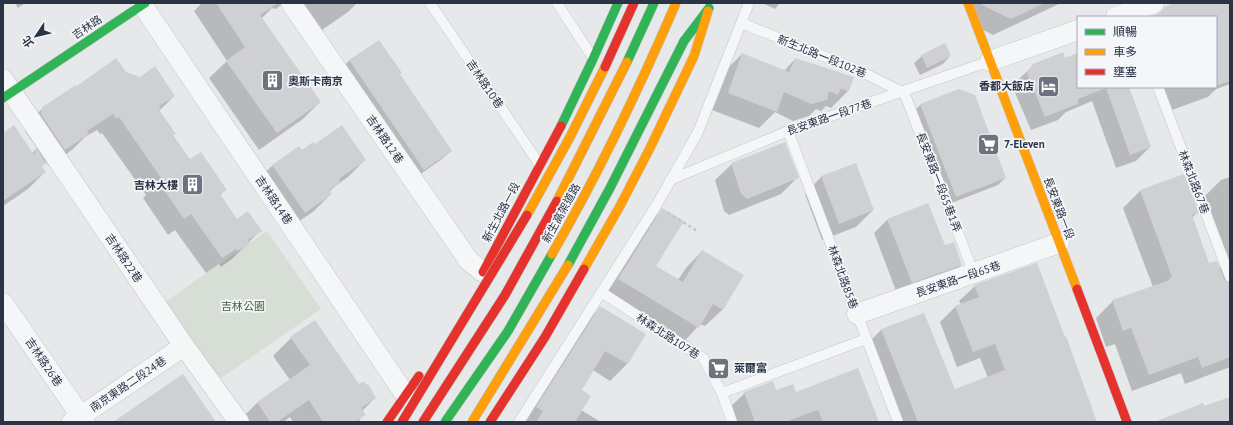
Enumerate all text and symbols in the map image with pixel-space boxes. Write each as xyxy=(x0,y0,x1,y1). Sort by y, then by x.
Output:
street label: 吉林路 xyxy=(69,12,105,42)
north arrow xyxy=(16,16,56,56)
legend xyxy=(1077,16,1217,88)
text: 順暢 xyxy=(1113,24,1137,39)
street label: 新生北路一段102巷 xyxy=(775,32,869,80)
text: 北 xyxy=(19,33,37,50)
text: 車多 xyxy=(1113,44,1137,59)
street label: 吉林路10巷 xyxy=(464,57,506,111)
text: 壅塞 xyxy=(1113,64,1137,79)
building icon: 奧斯卡南京 xyxy=(260,68,286,94)
hotel icon: 香都大飯店 xyxy=(1036,73,1062,99)
place label: 奧斯卡南京 xyxy=(288,74,343,88)
place label: 香都大飯店 xyxy=(979,79,1034,93)
street label: 長安東路一段77巷 xyxy=(785,96,873,138)
street label: 吉林路12巷 xyxy=(363,112,407,166)
street label: 長安東路一段65巷1弄 xyxy=(913,130,965,234)
supermarket icon: 7-Eleven xyxy=(975,131,1001,157)
place label: 7-Eleven xyxy=(1004,137,1045,151)
street label: 林森北路67巷 xyxy=(1175,148,1213,216)
building icon: 吉林大樓 xyxy=(180,172,206,198)
street label: 吉林路14巷 xyxy=(253,173,295,227)
street label: 長安東路一段 xyxy=(1041,175,1077,241)
place label: 吉林大樓 xyxy=(134,178,178,192)
street label: 新生北路一段 xyxy=(479,180,523,244)
street label: 新生高架道路 xyxy=(539,181,583,245)
street label: 吉林路22巷 xyxy=(103,231,145,285)
street label: 林森北路85巷 xyxy=(825,243,861,311)
street label: 長安東路一段65巷 xyxy=(914,258,1002,300)
park label: 吉林公園 xyxy=(221,299,265,313)
street label: 林森北路107巷 xyxy=(634,310,702,362)
street label: 吉林路26巷 xyxy=(23,335,65,389)
street label: 南京東路二段24巷 xyxy=(87,353,169,415)
supermarket icon: 萊爾富 xyxy=(705,355,731,381)
place label: 萊爾富 xyxy=(734,361,767,375)

